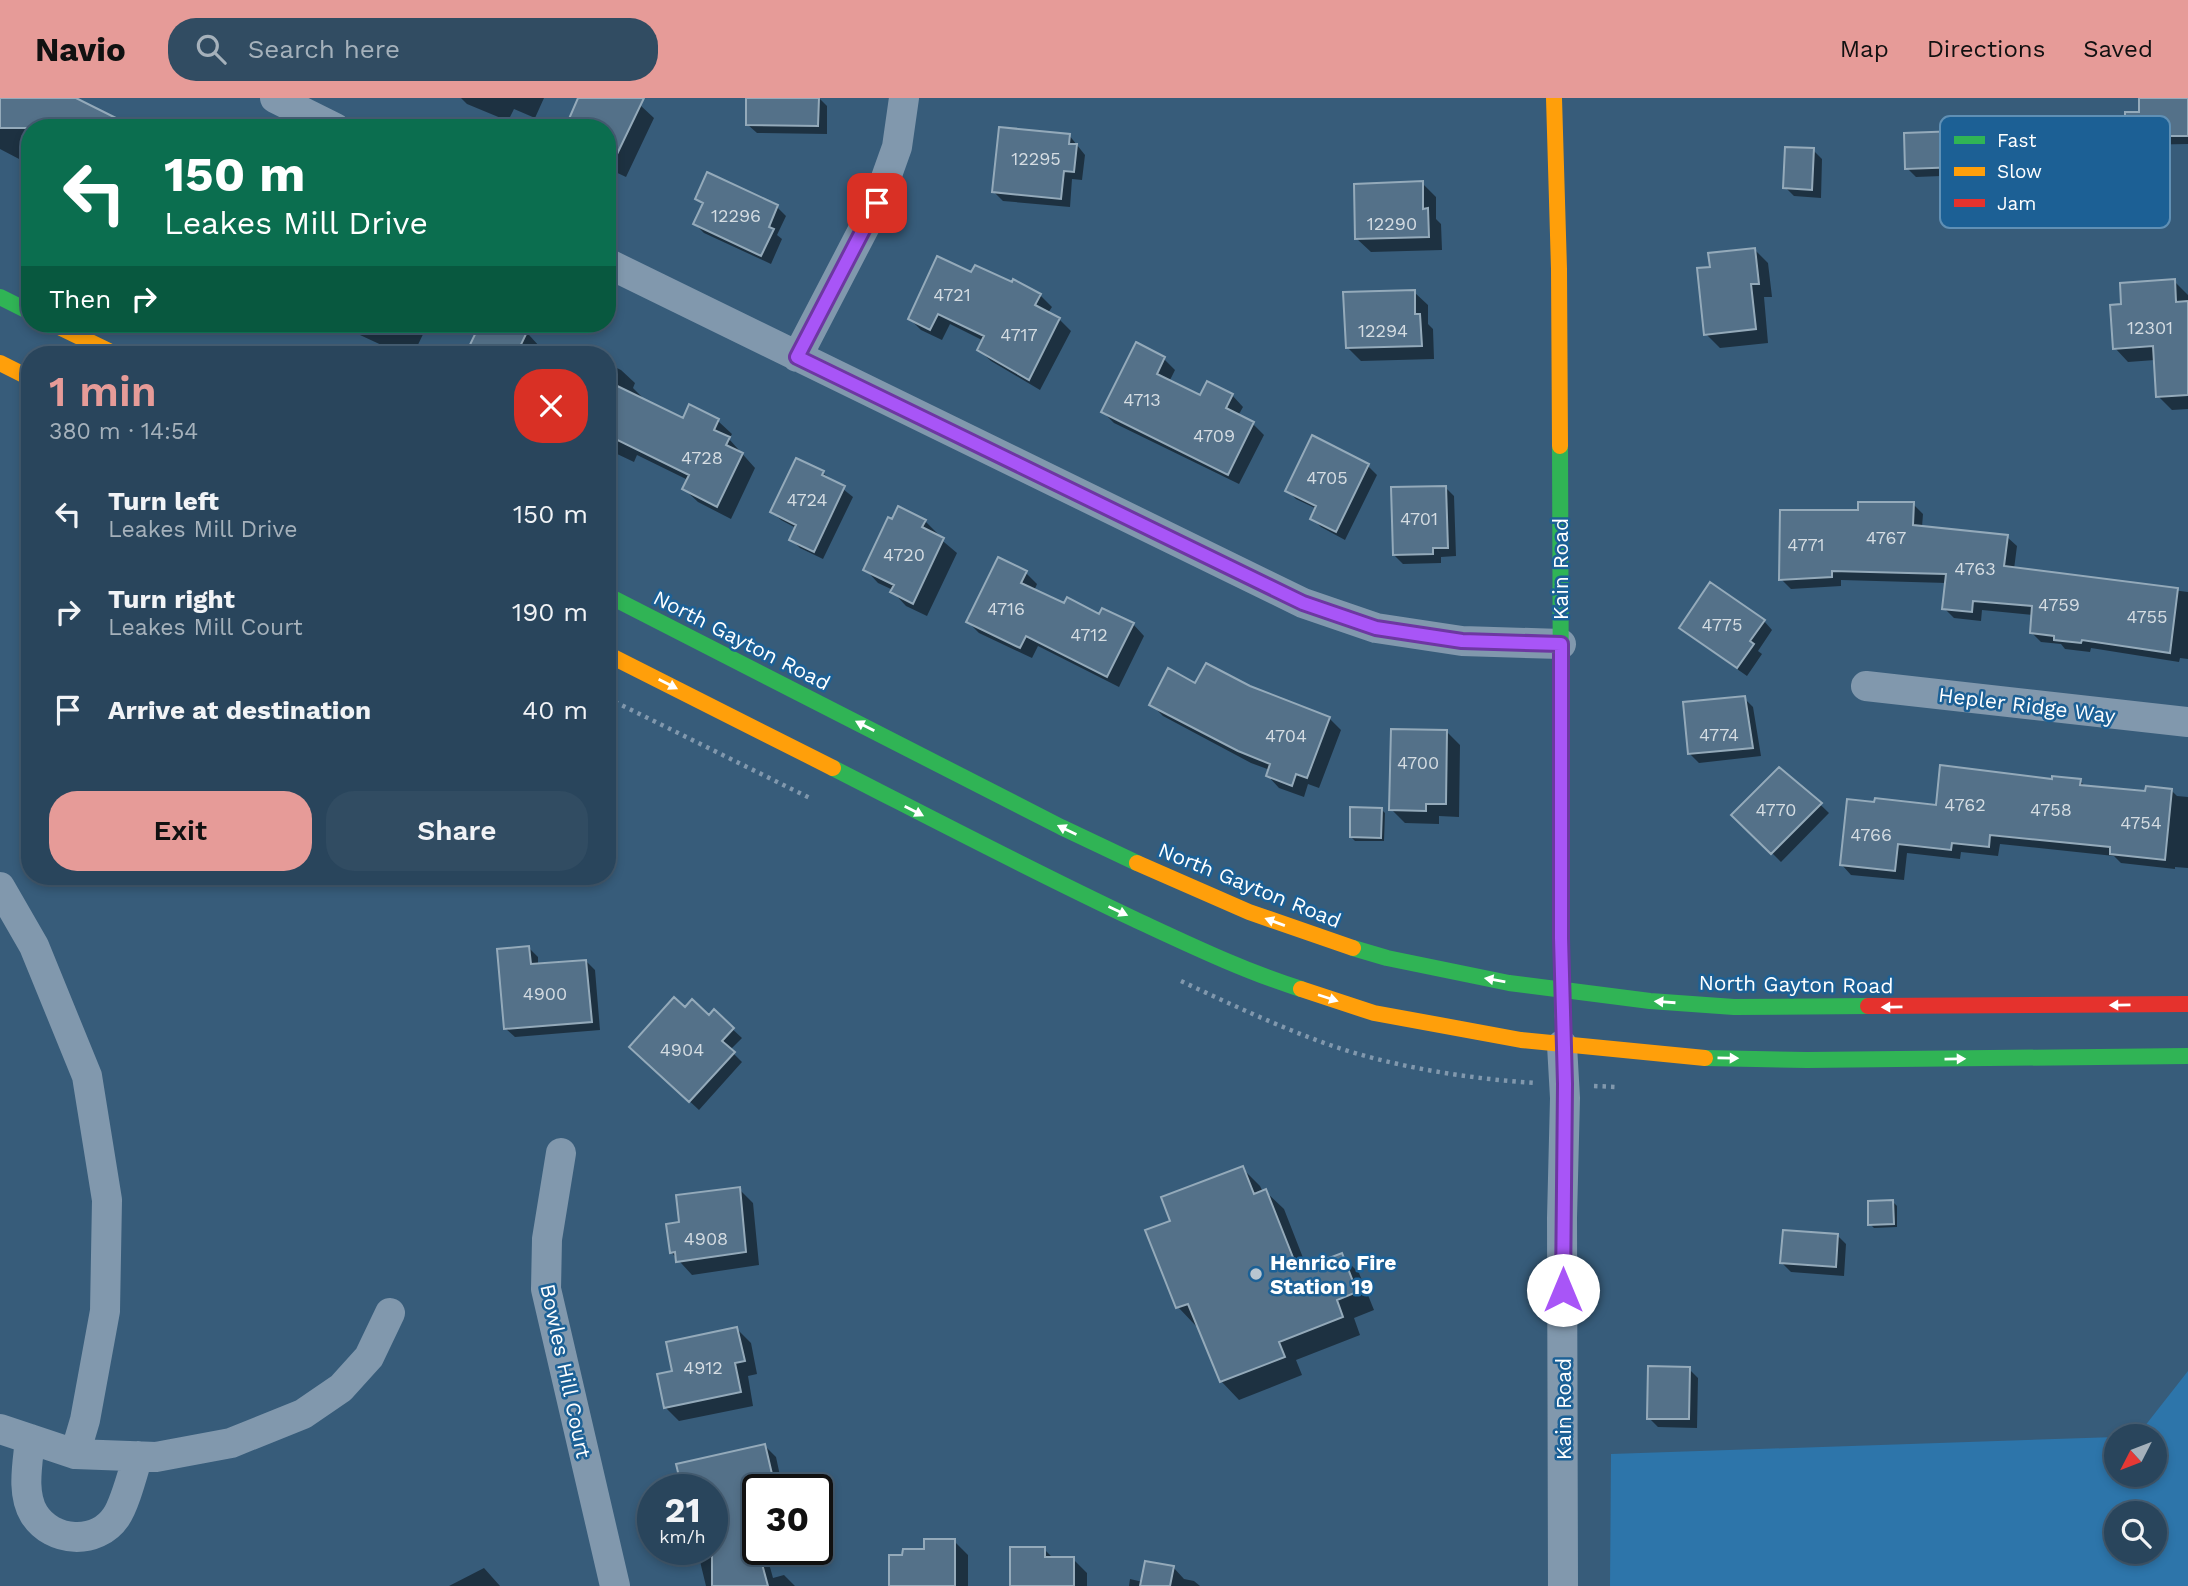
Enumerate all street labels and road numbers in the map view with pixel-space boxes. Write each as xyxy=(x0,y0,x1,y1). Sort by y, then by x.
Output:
street label: Kain Road xyxy=(1548,518,1573,620)
street label: North Gayton Road xyxy=(650,585,834,695)
street label: Hepler Ridge Way xyxy=(1937,682,2117,728)
street label: North Gayton Road xyxy=(1155,837,1345,933)
street label: North Gayton Road xyxy=(1698,970,1894,998)
street label: Bowles Hill Court xyxy=(535,1282,597,1460)
street label: Kain Road xyxy=(1551,1358,1576,1460)

